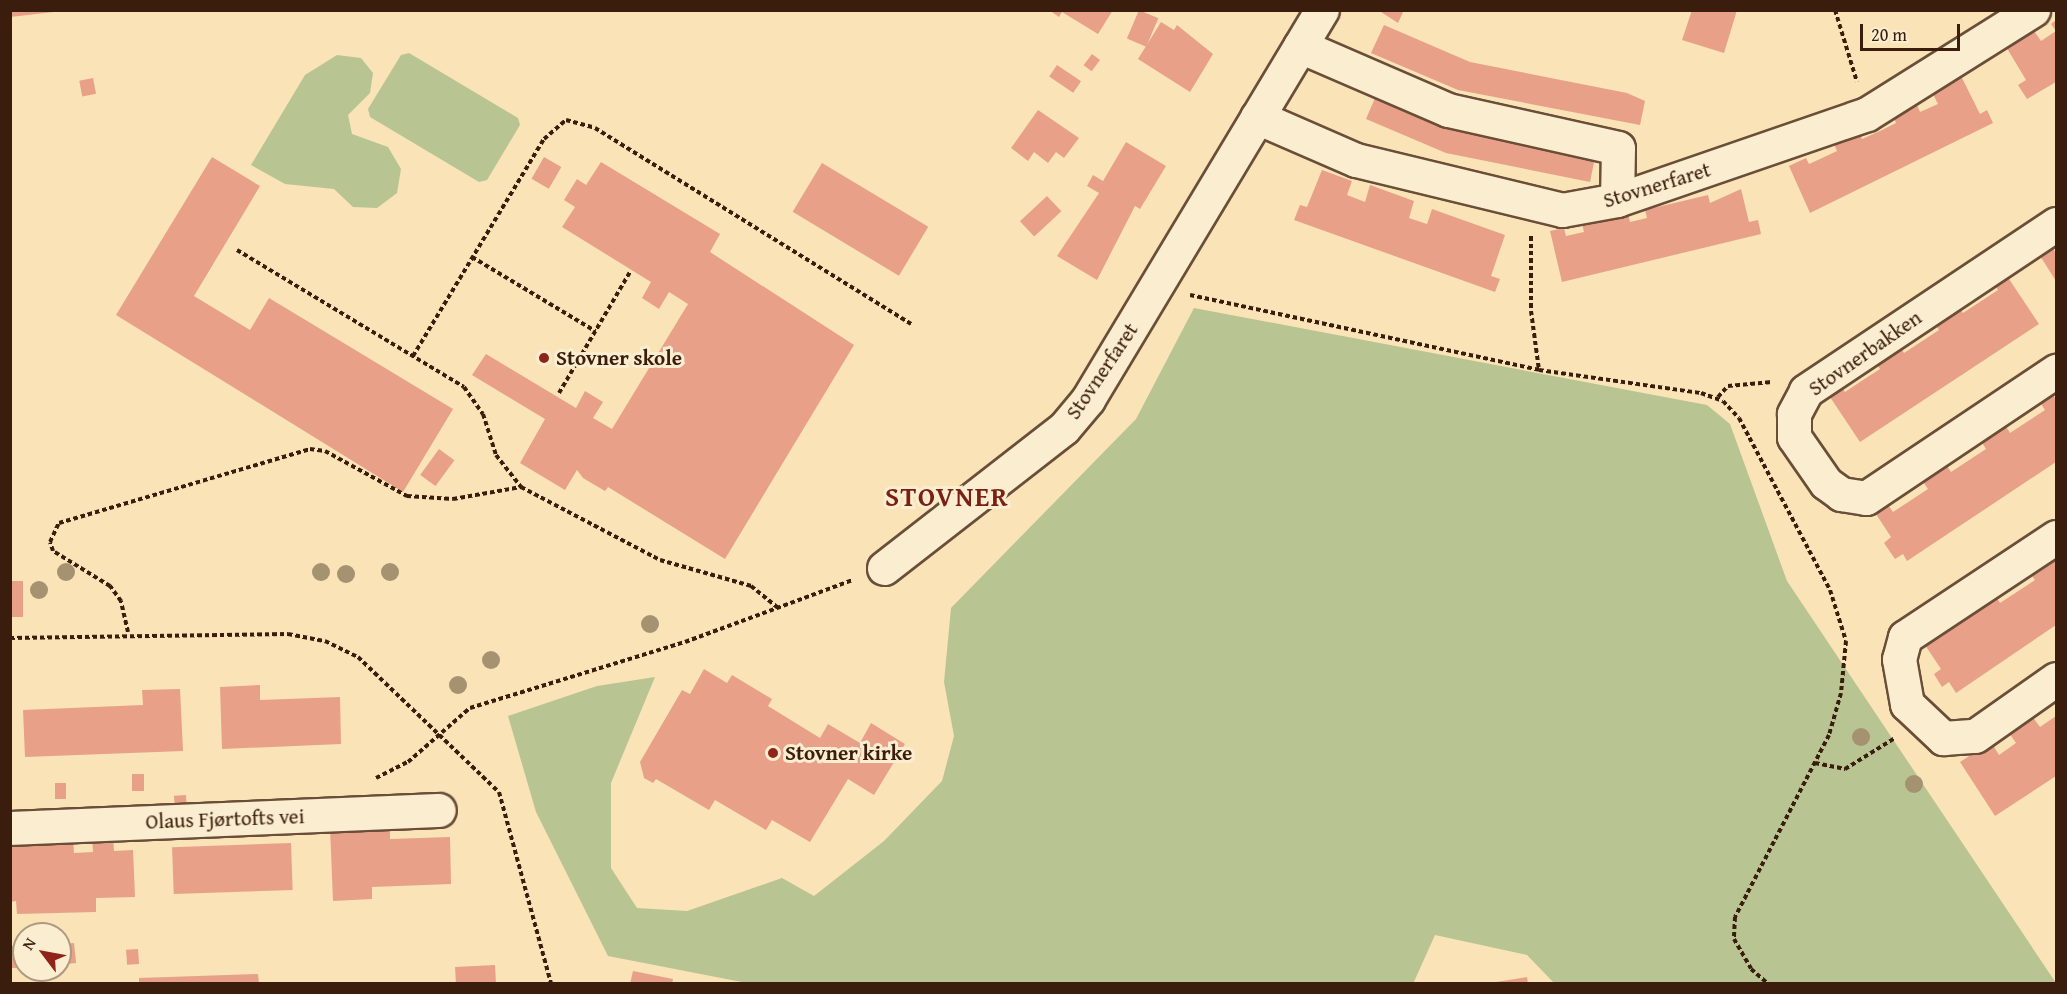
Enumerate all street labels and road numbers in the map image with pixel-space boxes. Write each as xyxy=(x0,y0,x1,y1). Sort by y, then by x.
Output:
street label: Stovnerfaret xyxy=(1600,157,1714,213)
street label: Stovnerbakken xyxy=(1804,305,1926,401)
street label: Stovnerfaret xyxy=(1061,318,1143,424)
street label: Olaus Fjørtofts vei xyxy=(145,804,305,834)

